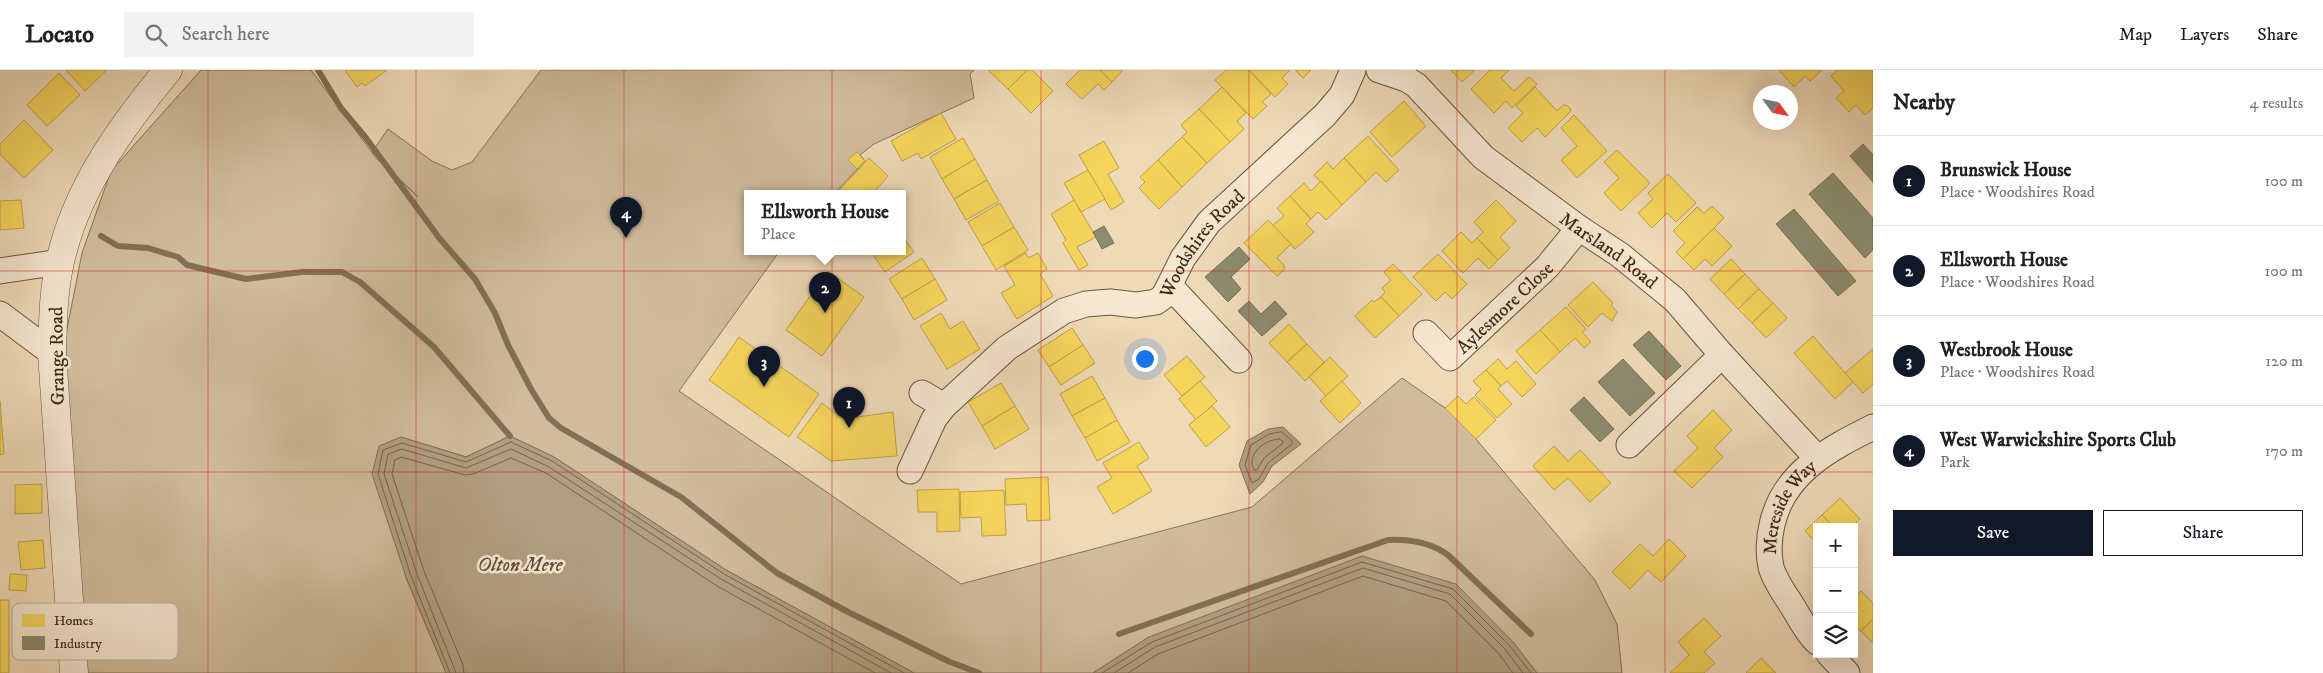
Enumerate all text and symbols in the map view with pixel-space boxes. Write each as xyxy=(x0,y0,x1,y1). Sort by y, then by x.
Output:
search box xyxy=(124,12,474,57)
text: Locato xyxy=(25,20,94,50)
icon: search xyxy=(142,21,170,49)
text: Search here xyxy=(182,23,270,46)
text: Map xyxy=(2119,24,2152,46)
text: Layers xyxy=(2180,24,2229,46)
text: Share xyxy=(2257,24,2298,46)
north arrow xyxy=(1753,85,1798,130)
text: Nearby xyxy=(1893,90,1955,116)
text: 4 results xyxy=(2250,93,2303,113)
text: Brunswick House xyxy=(1940,159,2071,182)
text: 1 xyxy=(1906,171,1912,191)
text: 100 m xyxy=(2265,171,2303,191)
text: Place · Woodshires Road xyxy=(1940,182,2095,202)
street label: Woodshires Road xyxy=(1155,185,1250,303)
popup xyxy=(744,190,906,255)
pin: 4 xyxy=(610,197,642,238)
text: Ellsworth House xyxy=(761,201,889,224)
street label: Marsland Road xyxy=(1555,208,1662,294)
text: Place xyxy=(761,224,795,244)
text: Ellsworth House xyxy=(1940,249,2068,272)
street label: Aylesmore Close xyxy=(1452,257,1559,359)
text: 2 xyxy=(1905,261,1913,281)
text: 100 m xyxy=(2265,261,2303,281)
pin: 2 xyxy=(809,272,841,313)
text: Place · Woodshires Road xyxy=(1940,272,2095,292)
street label: Grange Road xyxy=(45,306,70,406)
text: Westbrook House xyxy=(1940,339,2073,362)
pin: 3 xyxy=(748,346,780,387)
your location xyxy=(1132,346,1158,372)
text: 3 xyxy=(1906,351,1912,371)
text: 120 m xyxy=(2265,351,2303,371)
text: Place · Woodshires Road xyxy=(1940,362,2095,382)
pin: 1 xyxy=(833,387,865,428)
text: West Warwickshire Sports Club xyxy=(1940,429,2176,452)
text: 4 xyxy=(1904,441,1914,461)
text: 170 m xyxy=(2265,441,2303,461)
text: Park xyxy=(1940,452,1970,472)
street label: Mereside Way xyxy=(1759,454,1822,555)
button: Save xyxy=(1893,510,2093,556)
button: Share xyxy=(2103,510,2303,556)
map controls xyxy=(1813,523,1858,658)
button: + xyxy=(1813,523,1858,568)
water label: Olton Mere xyxy=(477,553,564,578)
button: − xyxy=(1813,568,1858,613)
legend xyxy=(12,603,178,660)
text: Homes xyxy=(54,612,94,630)
button: layers xyxy=(1813,613,1858,658)
text: Industry xyxy=(54,635,102,653)

